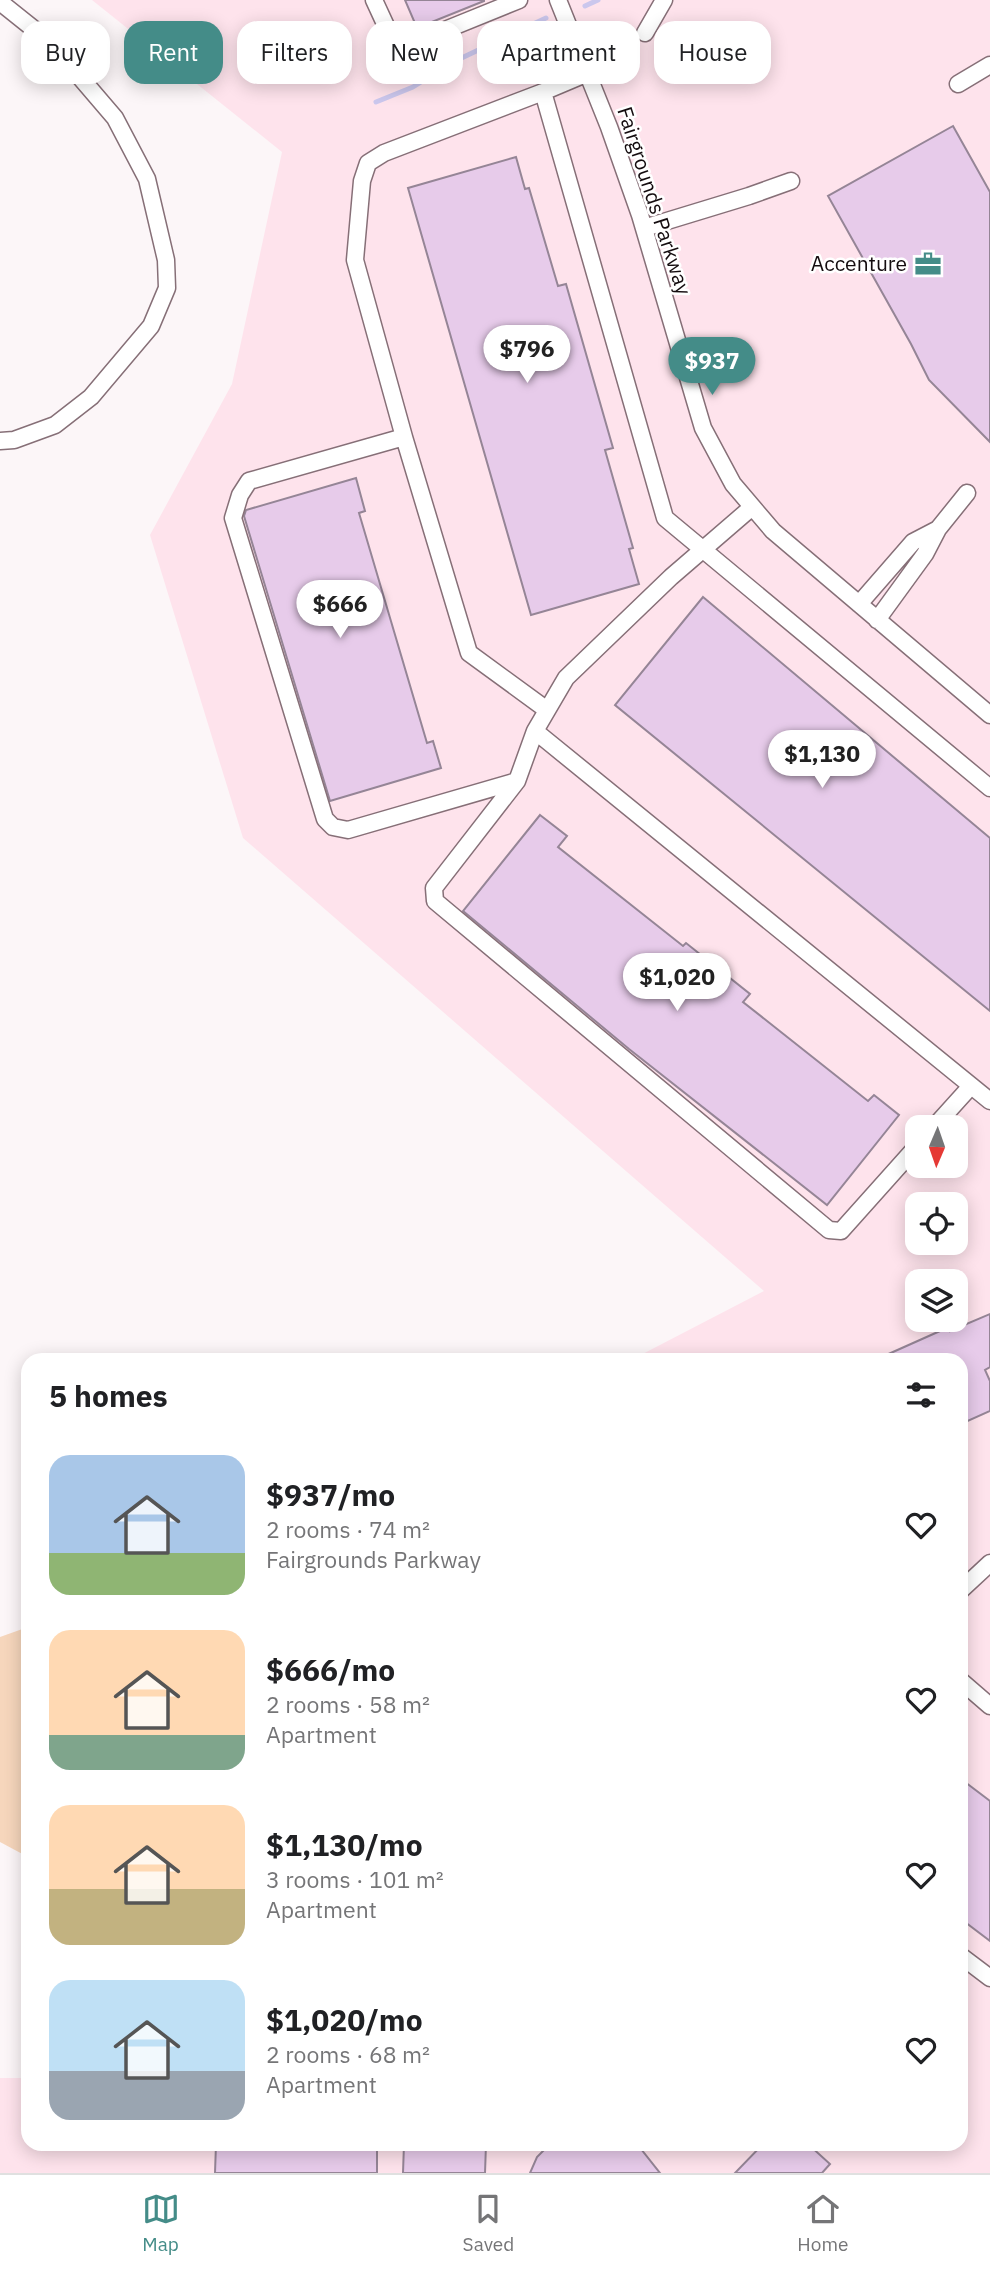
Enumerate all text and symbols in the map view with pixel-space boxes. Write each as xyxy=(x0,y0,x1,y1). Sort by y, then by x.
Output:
chip: Buy xyxy=(21,21,110,84)
chip: Rent xyxy=(124,21,223,84)
chip: Filters xyxy=(237,21,352,84)
chip: New xyxy=(366,21,463,84)
chip: Apartment xyxy=(477,21,640,84)
chip: House xyxy=(654,21,771,84)
street label: Fairgrounds Parkway xyxy=(611,103,699,299)
place label: Accenture xyxy=(811,249,907,277)
office icon: Accenture xyxy=(913,249,943,279)
pin: $796 xyxy=(486,326,568,385)
text: $796 xyxy=(499,333,555,363)
pin: $937 xyxy=(671,338,753,397)
text: $937 xyxy=(684,345,740,375)
pin: $666 xyxy=(299,580,381,640)
text: $666 xyxy=(312,588,368,618)
pin: $1,130 xyxy=(765,730,879,790)
text: $1,130 xyxy=(784,738,860,768)
pin: $1,020 xyxy=(620,954,734,1013)
text: $1,020 xyxy=(639,961,715,991)
north arrow xyxy=(905,1115,968,1178)
map controls xyxy=(905,1115,968,1332)
button: locate xyxy=(905,1192,968,1255)
button: layers xyxy=(905,1269,968,1332)
text: 5 homes xyxy=(49,1376,168,1415)
icon: filters xyxy=(902,1376,940,1414)
text: $937/mo xyxy=(266,1475,395,1514)
icon: home xyxy=(105,1483,189,1567)
icon: heart xyxy=(902,1506,940,1544)
text: 2 rooms · 74 m² xyxy=(266,1514,430,1544)
text: Fairgrounds Parkway xyxy=(266,1544,481,1574)
text: $666/mo xyxy=(266,1650,395,1689)
icon: home xyxy=(105,1658,189,1742)
icon: heart xyxy=(902,1681,940,1719)
text: 2 rooms · 58 m² xyxy=(266,1689,430,1719)
text: Apartment xyxy=(266,1719,377,1749)
text: $1,130/mo xyxy=(266,1825,423,1864)
icon: home xyxy=(105,1833,189,1917)
icon: heart xyxy=(902,1856,940,1894)
text: 3 rooms · 101 m² xyxy=(266,1864,444,1894)
text: Apartment xyxy=(266,1894,377,1924)
text: $1,020/mo xyxy=(266,2000,423,2039)
icon: home xyxy=(105,2008,189,2092)
icon: heart xyxy=(902,2031,940,2069)
text: 2 rooms · 68 m² xyxy=(266,2039,430,2069)
text: Apartment xyxy=(266,2069,377,2099)
tab: Map xyxy=(142,2190,180,2256)
tab: Saved xyxy=(463,2190,514,2256)
tab: Home xyxy=(797,2190,848,2256)

